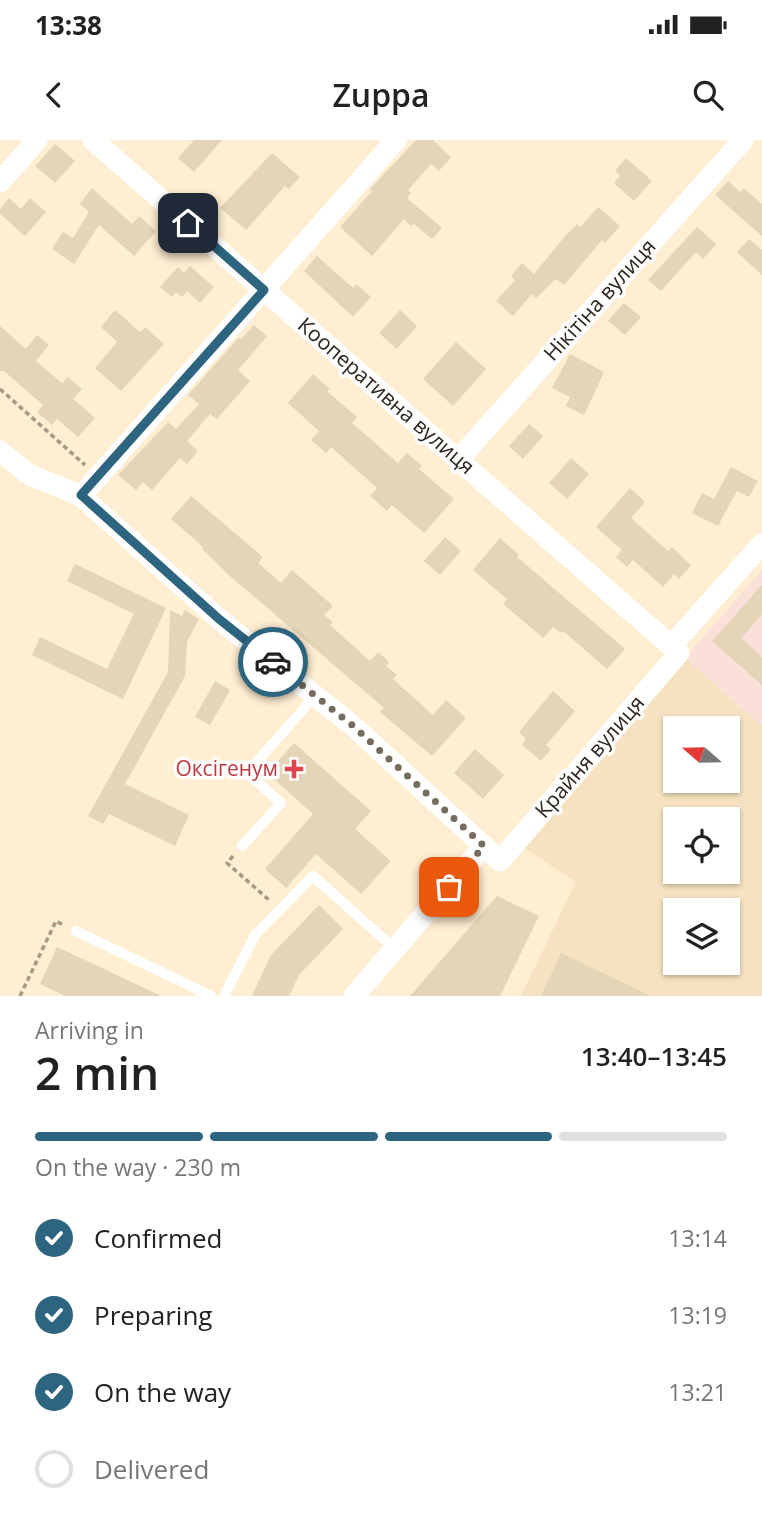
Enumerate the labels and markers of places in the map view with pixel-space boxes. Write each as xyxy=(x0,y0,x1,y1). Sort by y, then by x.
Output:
pin xyxy=(158,193,218,253)
place label: Оксігенум xyxy=(175,754,278,782)
marker: Оксігенум xyxy=(284,759,304,779)
pin xyxy=(419,857,479,917)

